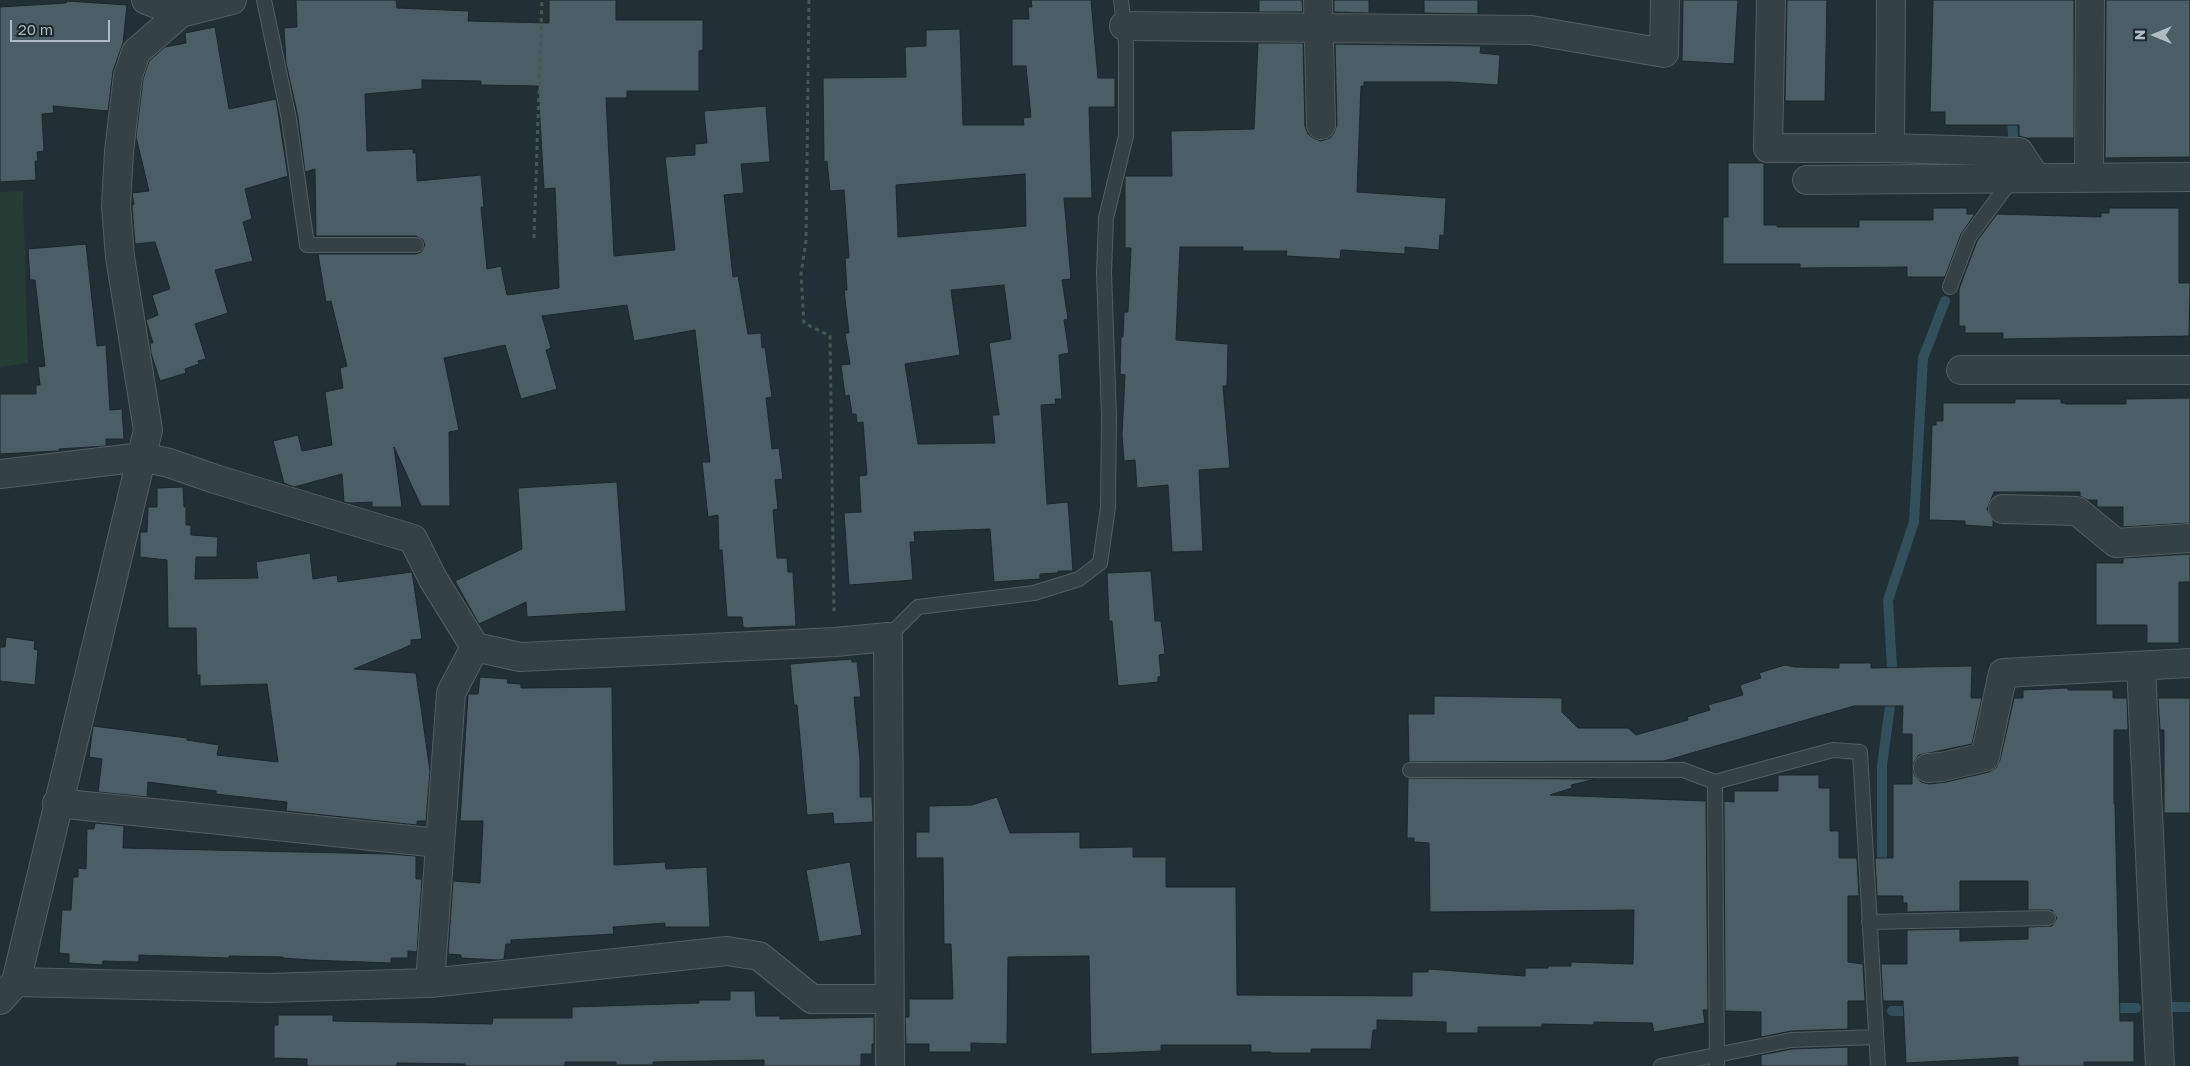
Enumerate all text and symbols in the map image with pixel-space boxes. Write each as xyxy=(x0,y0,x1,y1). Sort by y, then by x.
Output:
scale bar xyxy=(12,10,112,42)
north arrow xyxy=(2130,10,2180,60)
text: 20 m xyxy=(18,20,53,38)
text: N xyxy=(2131,30,2148,40)

